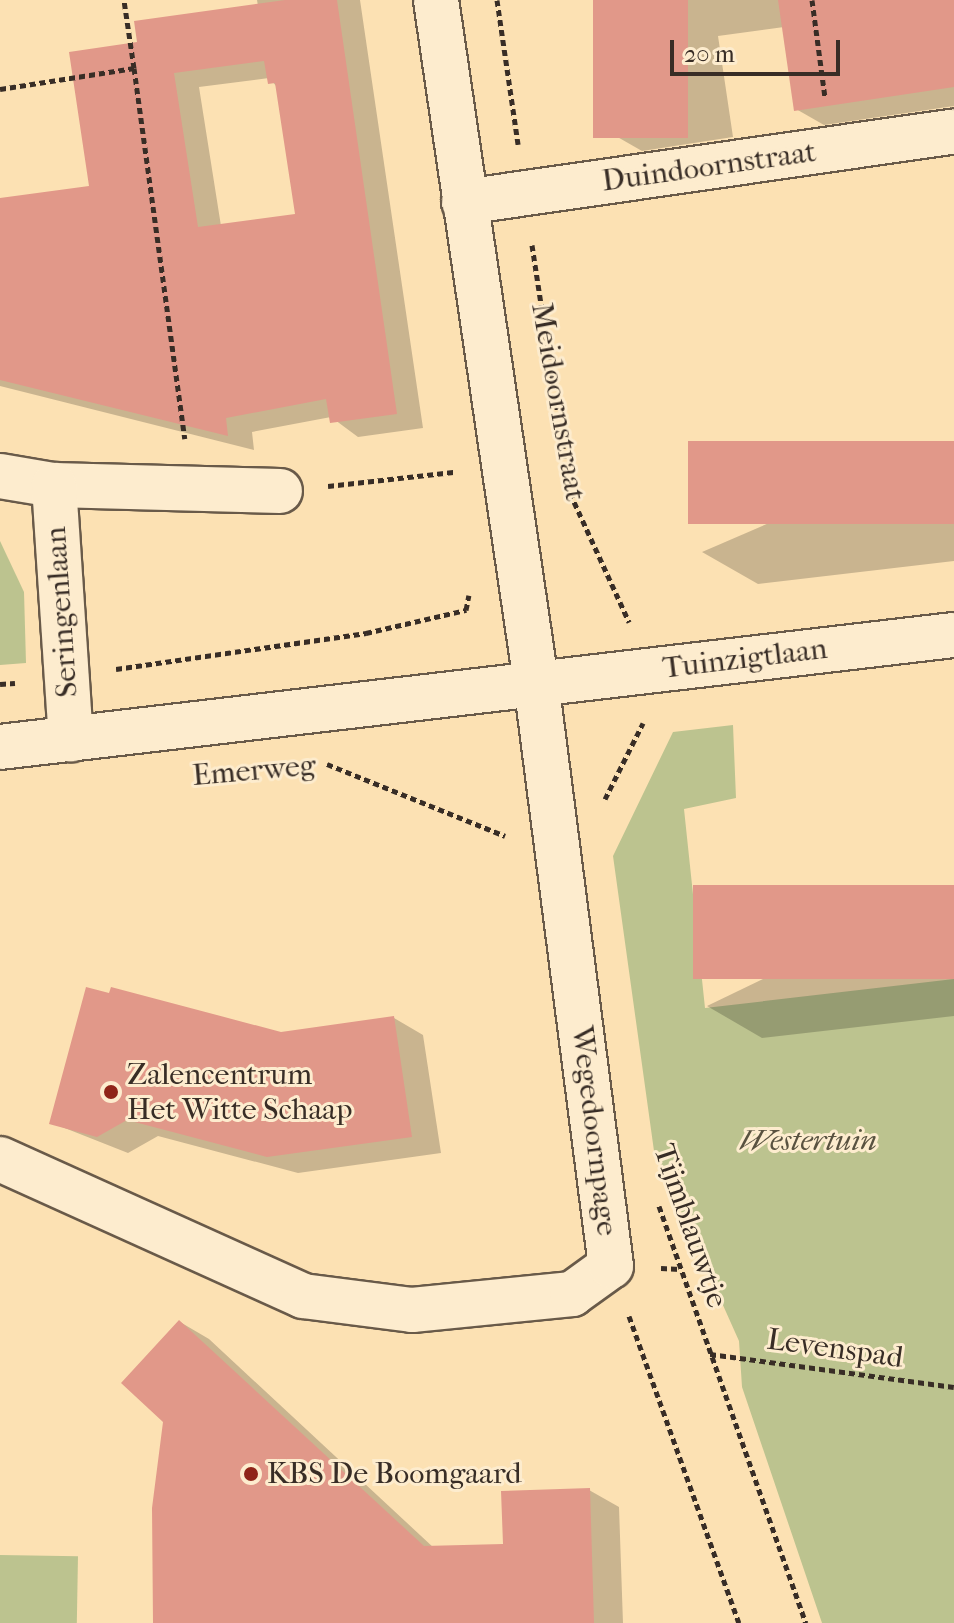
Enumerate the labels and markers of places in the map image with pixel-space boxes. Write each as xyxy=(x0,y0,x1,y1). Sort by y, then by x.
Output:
place label: Zalencentrum Het Witte Schaap xyxy=(127,1057,352,1128)
marker: Zalencentrum Het Witte Schaap xyxy=(102,1083,120,1101)
place label: KBS De Boomgaard xyxy=(267,1456,522,1492)
marker: KBS De Boomgaard xyxy=(242,1465,260,1483)

